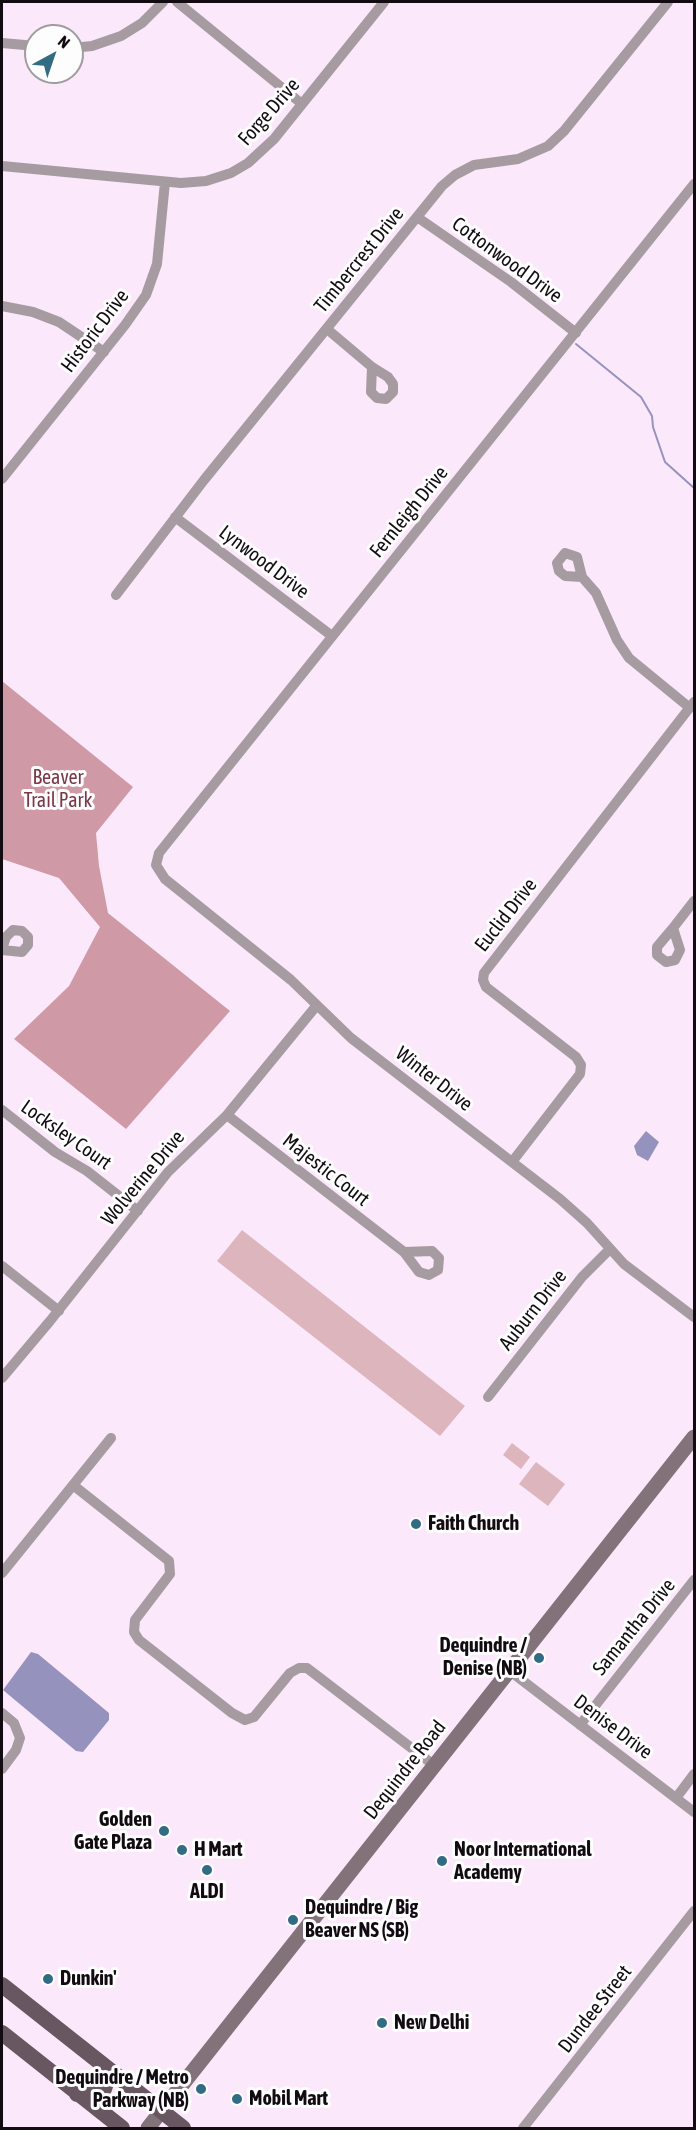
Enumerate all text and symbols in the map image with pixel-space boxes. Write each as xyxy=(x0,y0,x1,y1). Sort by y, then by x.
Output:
north arrow xyxy=(24,24,84,84)
text: N xyxy=(55,32,74,52)
street label: Forge Drive xyxy=(233,73,305,151)
street label: Timbercrest Drive xyxy=(309,202,409,318)
street label: Cottonwood Drive xyxy=(447,212,567,308)
street label: Historic Drive xyxy=(56,285,134,377)
street label: Fernleigh Drive xyxy=(365,461,453,563)
street label: Lynwood Drive xyxy=(214,520,314,604)
park label: Beaver Trail Park xyxy=(24,766,92,813)
street label: Euclid Drive xyxy=(470,874,542,956)
street label: Winter Drive xyxy=(391,1042,477,1116)
street label: Locksley Court xyxy=(16,1095,116,1175)
street label: Wolverine Drive xyxy=(96,1126,190,1230)
street label: Majestic Court xyxy=(278,1129,374,1211)
street label: Auburn Drive xyxy=(494,1265,572,1355)
place label: Faith Church xyxy=(428,1512,519,1536)
marker: Faith Church xyxy=(409,1517,423,1531)
street label: Samantha Drive xyxy=(588,1574,680,1680)
place label: Dequindre / Denise (NB) xyxy=(439,1634,527,1681)
marker: Dequindre / Denise (NB) xyxy=(532,1651,546,1665)
street label: Denise Drive xyxy=(569,1690,657,1764)
street label: Dequindre Road xyxy=(359,1716,451,1824)
place label: Golden Gate Plaza xyxy=(74,1808,152,1855)
marker: Golden Gate Plaza xyxy=(157,1824,171,1838)
place label: H Mart xyxy=(194,1838,243,1862)
place label: Noor International Academy xyxy=(454,1838,592,1885)
marker: H Mart xyxy=(175,1843,189,1857)
marker: Noor International Academy xyxy=(435,1854,449,1868)
marker: ALDI xyxy=(200,1863,214,1877)
place label: ALDI xyxy=(190,1880,224,1904)
place label: Dequindre / Big Beaver NS (SB) xyxy=(305,1896,418,1943)
marker: Dequindre / Big Beaver NS (SB) xyxy=(286,1913,300,1927)
street label: Dundee Street xyxy=(553,1960,637,2058)
place label: Dunkin' xyxy=(60,1967,116,1991)
marker: Dunkin' xyxy=(41,1972,55,1986)
place label: New Delhi xyxy=(394,2011,469,2035)
marker: New Delhi xyxy=(375,2016,389,2030)
place label: Dequindre / Metro Parkway (NB) xyxy=(55,2066,189,2113)
marker: Dequindre / Metro Parkway (NB) xyxy=(194,2082,208,2096)
place label: Mobil Mart xyxy=(249,2087,328,2111)
marker: Mobil Mart xyxy=(230,2092,244,2106)

